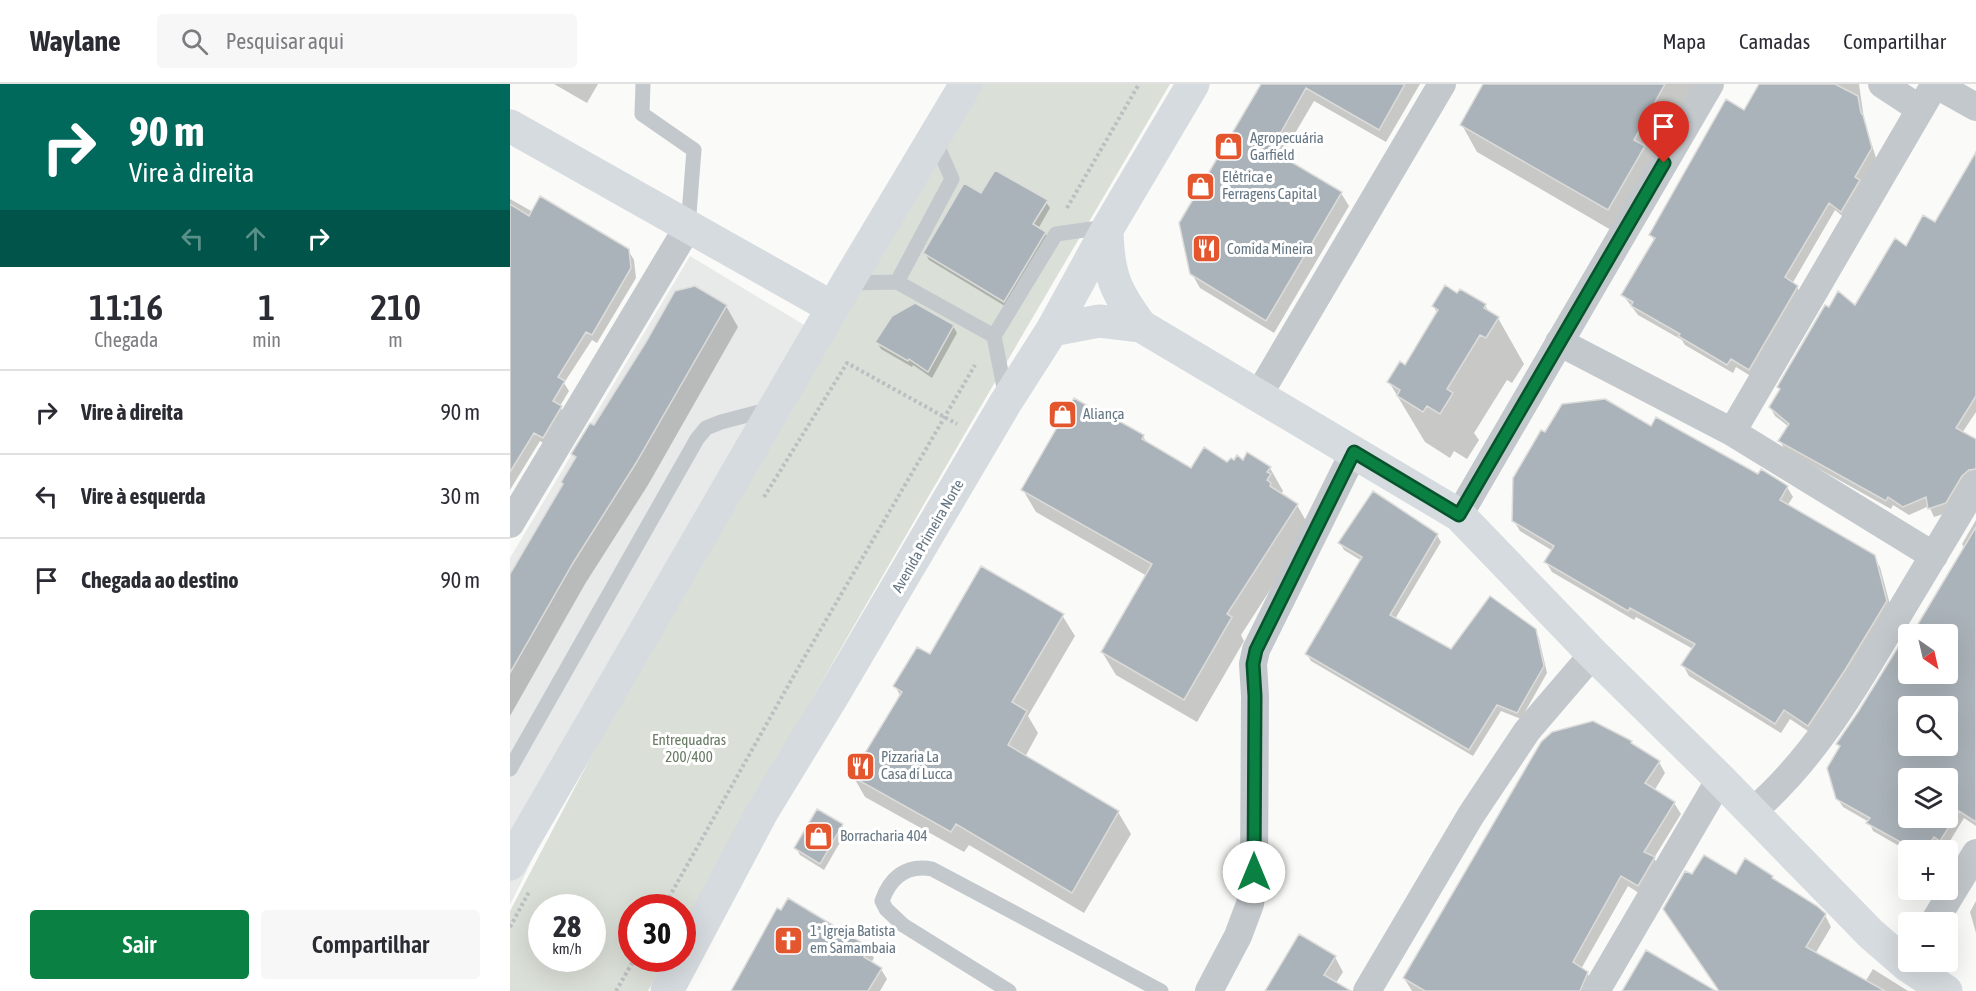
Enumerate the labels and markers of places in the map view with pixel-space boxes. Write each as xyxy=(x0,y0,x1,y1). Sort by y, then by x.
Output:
pin xyxy=(1638,101,1689,163)
place label: Agropecuária Garfield xyxy=(1250,129,1324,163)
shop icon: Agropecuária Garfield xyxy=(1213,131,1245,163)
place label: Elétrica e Ferragens Capital xyxy=(1222,168,1317,202)
shop icon: Elétrica e Ferragens Capital xyxy=(1185,170,1217,202)
restaurant icon: Comida Mineira xyxy=(1190,233,1222,265)
place label: Comida Mineira xyxy=(1227,240,1313,257)
shop icon: Aliança xyxy=(1046,398,1078,430)
place label: Aliança xyxy=(1083,405,1125,422)
place label: Pizzaria La Casa di Lucca xyxy=(881,748,953,782)
restaurant icon: Pizzaria La Casa di Lucca xyxy=(844,750,876,782)
shop icon: Borracharia 404 xyxy=(803,820,835,852)
place label: Borracharia 404 xyxy=(840,827,928,844)
place label: 1ª Igreja Batista em Samambaia xyxy=(810,922,896,956)
church icon: 1ª Igreja Batista em Samambaia xyxy=(773,924,805,956)

